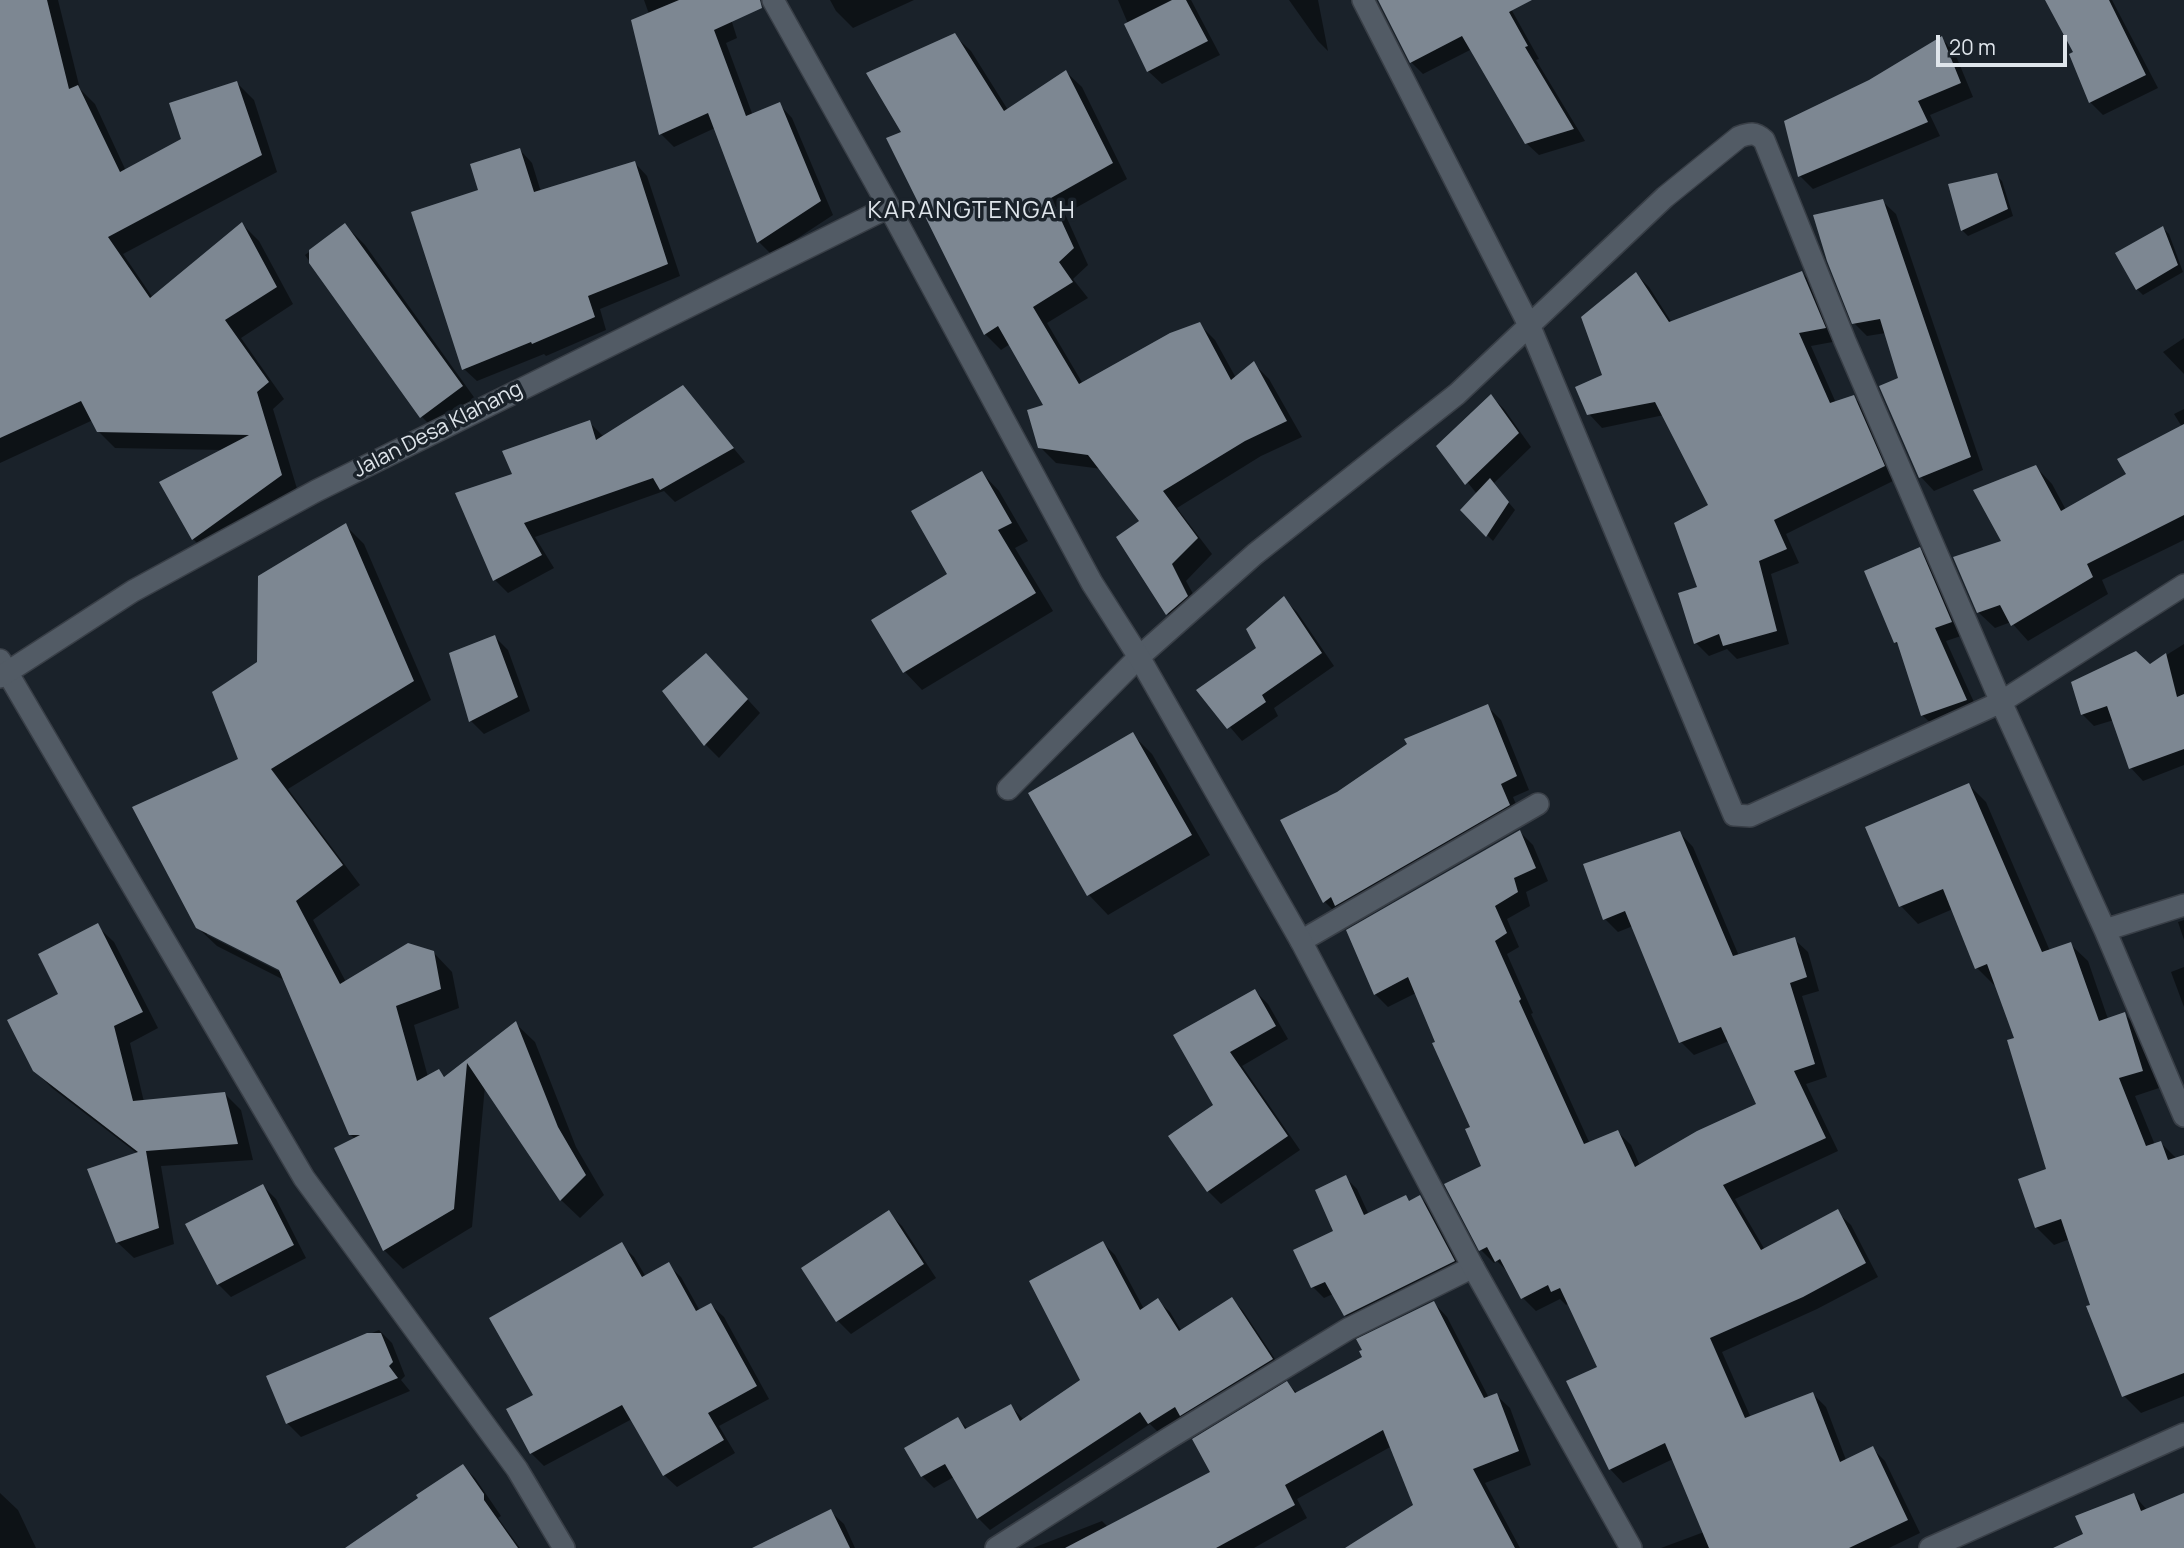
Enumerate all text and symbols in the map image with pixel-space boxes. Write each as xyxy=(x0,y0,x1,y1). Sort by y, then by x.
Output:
scale bar xyxy=(1939,21,2070,65)
text: 20 m xyxy=(1949,33,1996,61)
district label: KARANGTENGAH xyxy=(869,197,1075,225)
street label: Jalan Desa Klahang xyxy=(349,377,527,483)

